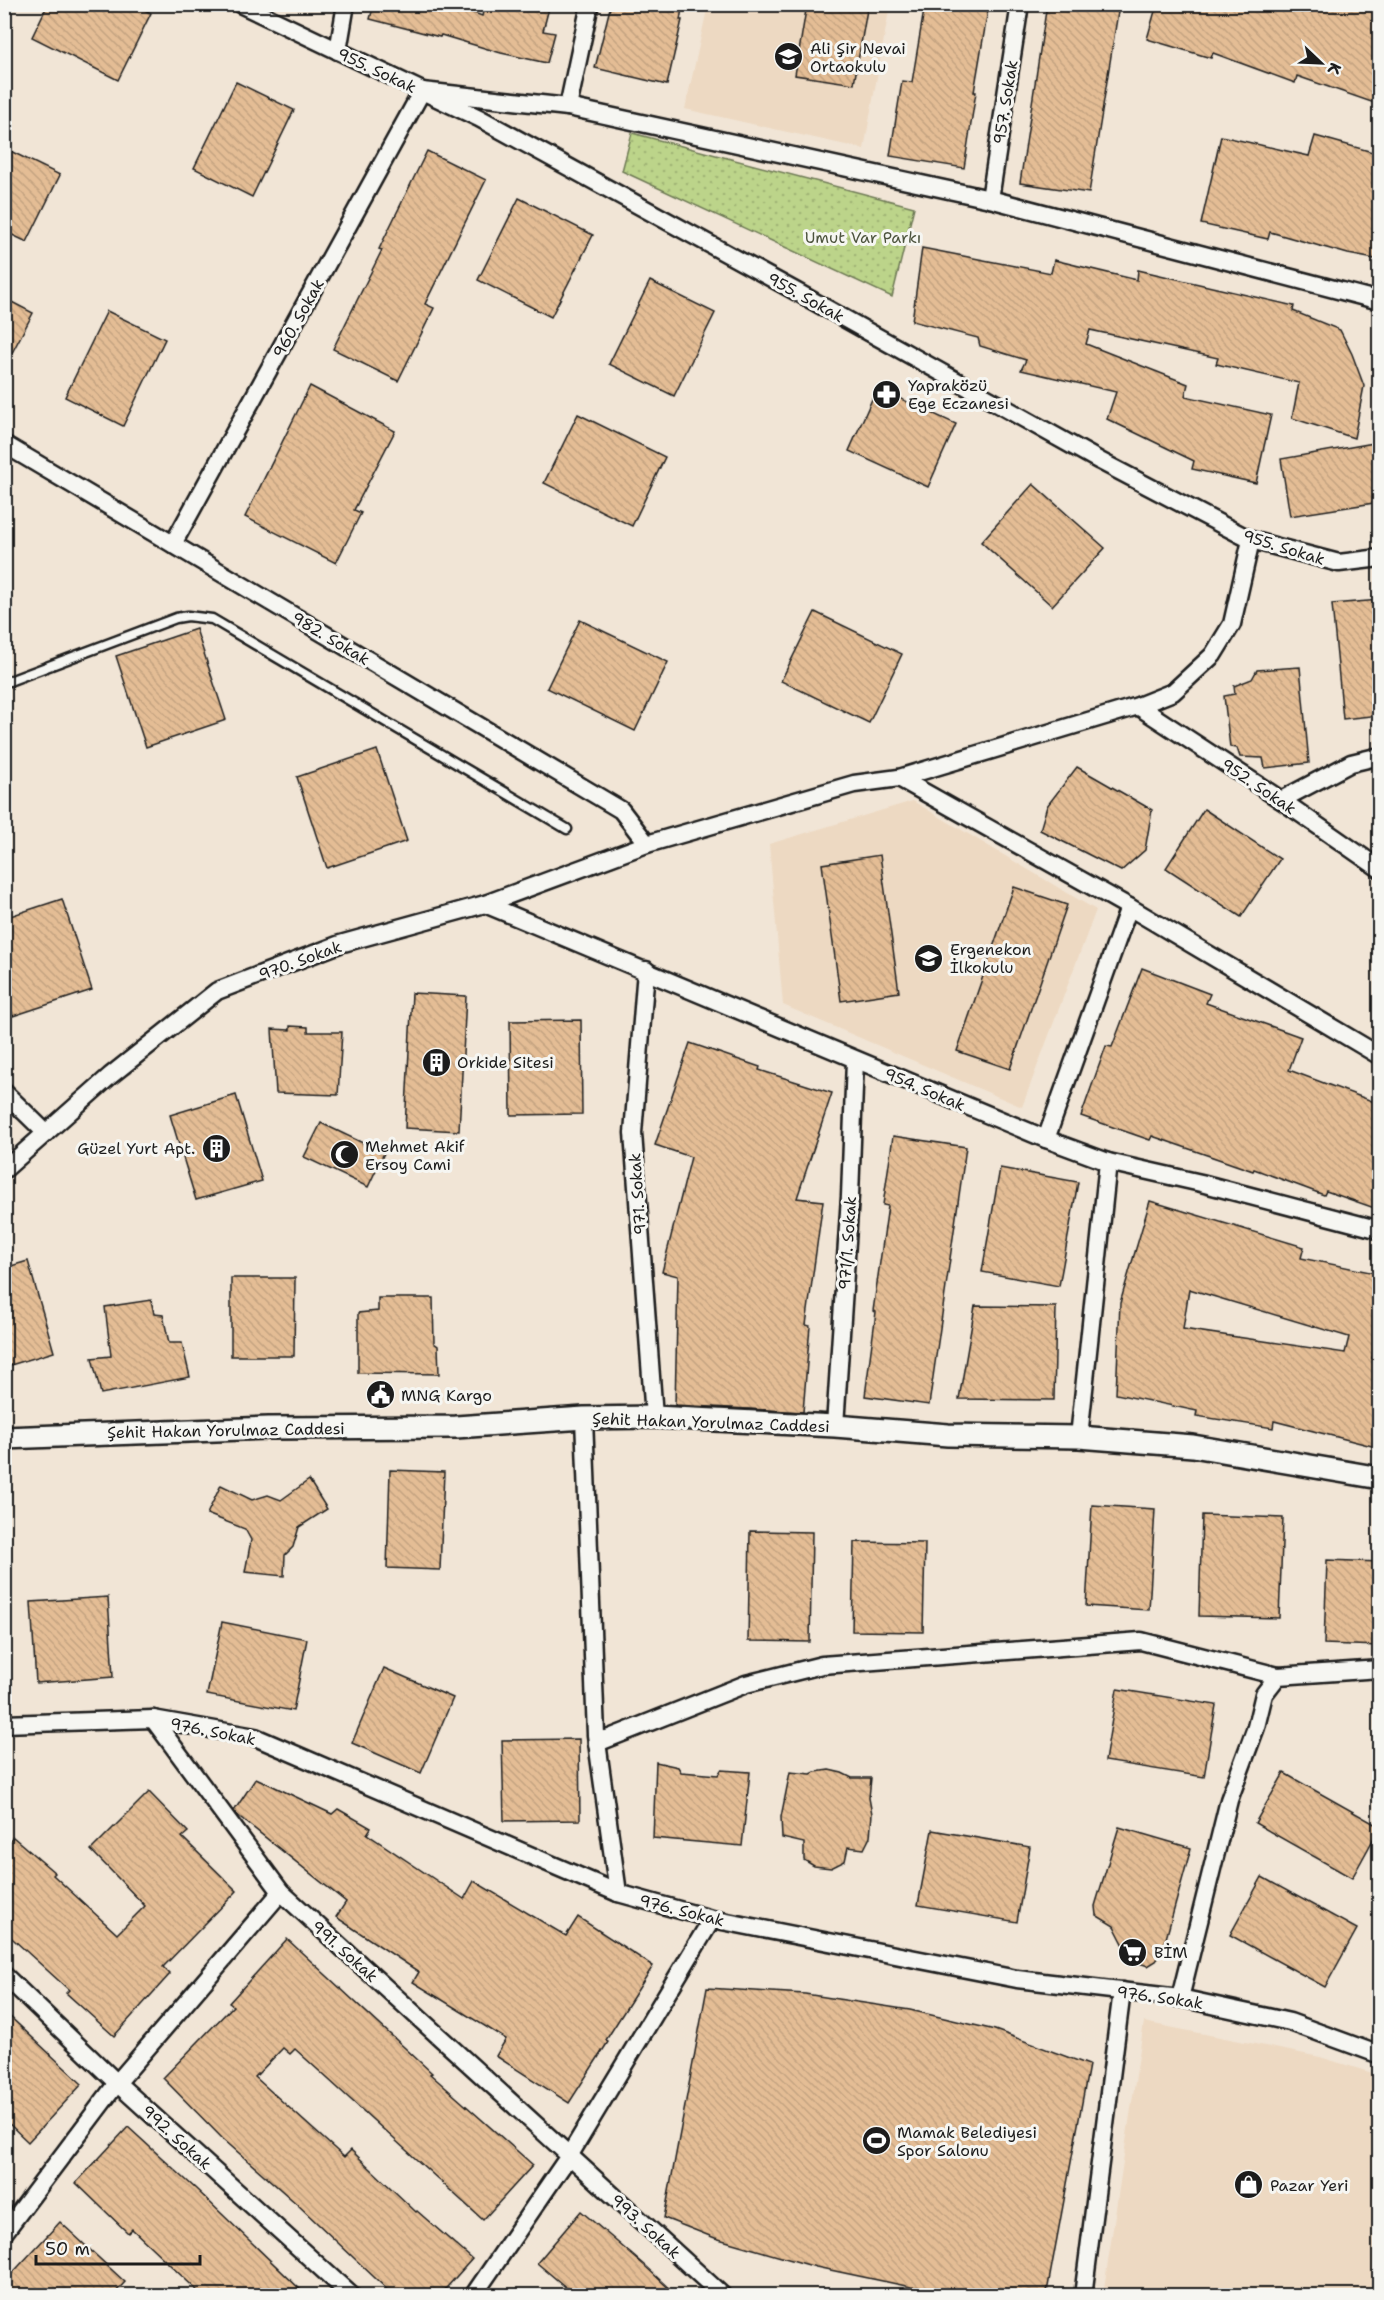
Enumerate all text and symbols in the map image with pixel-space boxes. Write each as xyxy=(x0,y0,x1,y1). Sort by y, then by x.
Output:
north arrow xyxy=(1291,33,1351,93)
place label: Ali Şir Nevai Ortaokulu xyxy=(810,38,906,77)
school or university icon: Ali Şir Nevai Ortaokulu xyxy=(773,41,805,73)
street label: 955. Sokak xyxy=(334,43,420,98)
street label: 957. Sokak xyxy=(988,58,1023,146)
text: K xyxy=(1323,60,1346,78)
park label: Umut Var Parkı xyxy=(805,227,921,248)
street label: 955. Sokak xyxy=(764,268,848,327)
street label: 960. Sokak xyxy=(268,275,329,361)
place label: Yapraközü Ege Eczanesi xyxy=(908,375,1009,414)
pharmacy icon: Yapraközü Ege Eczanesi xyxy=(871,378,903,410)
street label: 955. Sokak xyxy=(1240,525,1328,570)
street label: 982. Sokak xyxy=(288,607,374,670)
street label: 952. Sokak xyxy=(1217,754,1300,819)
street label: 970. Sokak xyxy=(256,936,345,985)
place label: Ergenekon İlkokulu xyxy=(950,939,1032,978)
school or university icon: Ergenekon İlkokulu xyxy=(913,942,945,974)
building icon: Orkide Sitesi xyxy=(420,1046,452,1078)
place label: Orkide Sitesi xyxy=(457,1052,554,1073)
street label: 954. Sokak xyxy=(881,1063,969,1116)
building icon: Güzel Yurt Apt. xyxy=(200,1132,232,1164)
place label: Mehmet Akif Ersoy Cami xyxy=(365,1136,466,1175)
place label: Güzel Yurt Apt. xyxy=(77,1138,195,1159)
mosque icon: Mehmet Akif Ersoy Cami xyxy=(328,1139,360,1171)
street label: 971. Sokak xyxy=(624,1152,651,1236)
street label: 971/1. Sokak xyxy=(834,1195,861,1291)
public building icon: MNG Kargo xyxy=(364,1379,396,1411)
place label: MNG Kargo xyxy=(401,1385,492,1406)
street label: Şehit Hakan Yorulmaz Caddesi xyxy=(592,1408,830,1437)
street label: Şehit Hakan Yorulmaz Caddesi xyxy=(107,1418,345,1443)
street label: 976. Sokak xyxy=(168,1713,258,1750)
street label: 976. Sokak xyxy=(637,1890,727,1931)
street label: 991. Sokak xyxy=(307,1916,382,1987)
supermarket icon: BİM xyxy=(1117,1936,1149,1968)
place label: BİM xyxy=(1154,1942,1188,1963)
street label: 976. Sokak xyxy=(1115,1981,1204,2014)
street label: 992. Sokak xyxy=(137,2100,216,2174)
place label: Mamak Belediyesi Spor Salonu xyxy=(897,2122,1037,2161)
sports icon: Mamak Belediyesi Spor Salonu xyxy=(860,2125,892,2157)
shop icon: Pazar Yeri xyxy=(1233,2169,1265,2201)
place label: Pazar Yeri xyxy=(1270,2175,1349,2196)
street label: 993. Sokak xyxy=(606,2189,685,2263)
scale bar xyxy=(36,2228,200,2266)
text: 50 m xyxy=(45,2237,90,2261)

